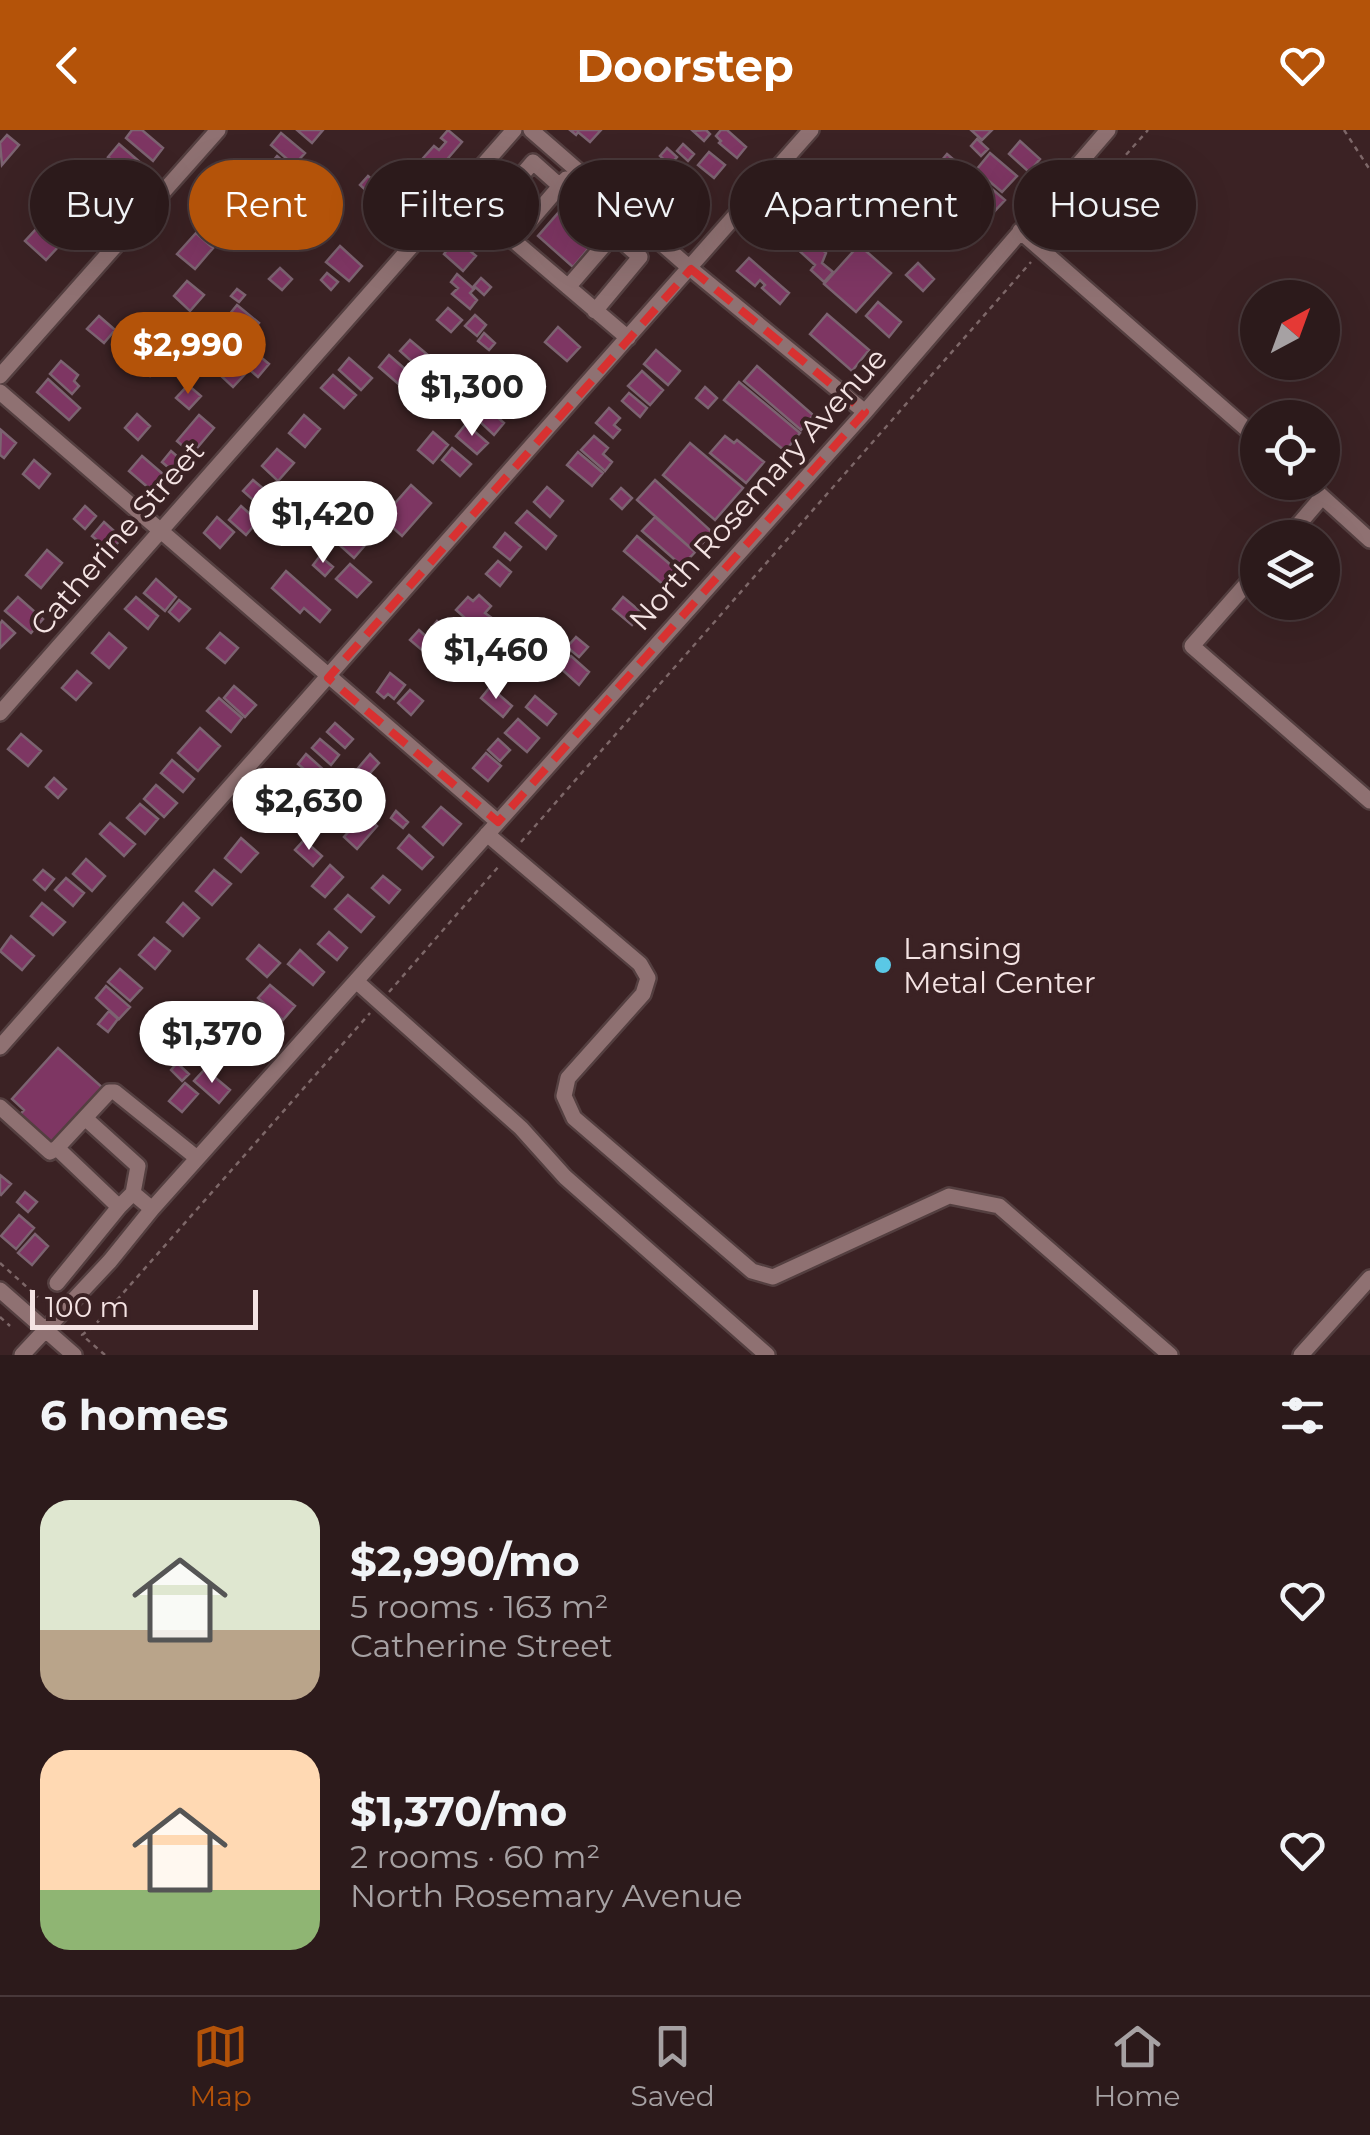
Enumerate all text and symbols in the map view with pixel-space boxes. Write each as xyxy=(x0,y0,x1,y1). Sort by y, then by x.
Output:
icon: back xyxy=(40,38,95,93)
text: Doorstep xyxy=(576,38,794,93)
icon: heart xyxy=(1275,38,1330,93)
chip: Buy xyxy=(30,160,169,250)
chip: Rent xyxy=(189,160,343,250)
chip: Filters xyxy=(363,160,539,250)
chip: New xyxy=(559,160,710,250)
chip: Apartment xyxy=(730,160,994,250)
chip: House xyxy=(1014,160,1196,250)
north arrow xyxy=(1240,280,1340,380)
map controls xyxy=(1240,280,1340,620)
pin: $2,990 xyxy=(107,312,269,397)
text: $2,990 xyxy=(133,325,243,364)
street label: North Rosemary Avenue xyxy=(621,340,895,638)
pin: $1,300 xyxy=(391,354,553,439)
text: $1,300 xyxy=(420,367,524,406)
button: locate xyxy=(1240,400,1340,500)
street label: Catherine Street xyxy=(22,433,212,643)
pin: $1,420 xyxy=(242,481,404,566)
text: $1,420 xyxy=(271,494,375,533)
button: layers xyxy=(1240,520,1340,620)
pin: $1,460 xyxy=(415,617,577,702)
text: $1,460 xyxy=(443,630,549,669)
pin: $2,630 xyxy=(228,768,390,853)
text: $2,630 xyxy=(255,781,363,820)
place label: Lansing Metal Center xyxy=(903,930,1096,1001)
marker: Lansing Metal Center xyxy=(872,954,894,976)
pin: $1,370 xyxy=(131,1001,293,1086)
text: $1,370 xyxy=(162,1014,262,1053)
scale bar xyxy=(30,1285,258,1330)
text: 100 m xyxy=(45,1290,129,1324)
icon: filters xyxy=(1275,1388,1330,1443)
text: 6 homes xyxy=(40,1389,228,1441)
text: $2,990/mo xyxy=(350,1535,580,1587)
icon: home xyxy=(120,1540,240,1660)
icon: heart xyxy=(1275,1573,1330,1628)
text: 5 rooms · 163 m² xyxy=(350,1587,609,1626)
text: Catherine Street xyxy=(350,1626,613,1665)
text: $1,370/mo xyxy=(350,1785,567,1837)
icon: home xyxy=(120,1790,240,1910)
icon: heart xyxy=(1275,1823,1330,1878)
text: 2 rooms · 60 m² xyxy=(350,1837,600,1876)
text: North Rosemary Avenue xyxy=(350,1876,743,1915)
tab: Map xyxy=(189,2019,252,2113)
tab: Saved xyxy=(631,2019,715,2113)
tab: Home xyxy=(1094,2019,1181,2113)

